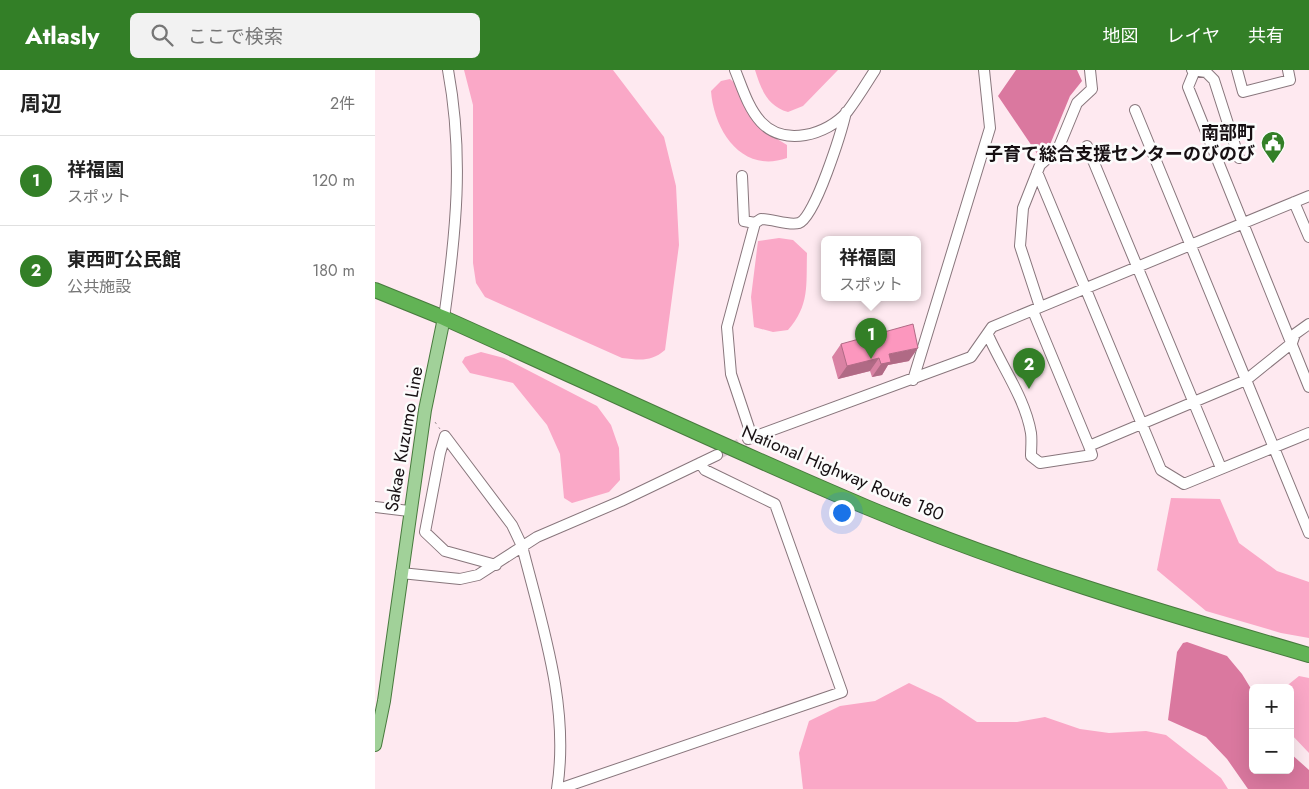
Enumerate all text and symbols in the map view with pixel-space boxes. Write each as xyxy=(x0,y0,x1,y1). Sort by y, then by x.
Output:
search box xyxy=(130,13,480,58)
text: Atlasly xyxy=(25,18,100,53)
icon: search xyxy=(148,21,176,49)
text: ここで検索 xyxy=(188,23,283,50)
text: 地図 xyxy=(1103,23,1139,49)
text: レイヤ xyxy=(1167,23,1220,49)
text: 共有 xyxy=(1248,23,1284,49)
text: 周辺 xyxy=(20,89,62,119)
text: 2件 xyxy=(330,92,355,115)
place label: 南部町 子育て総合支援センターのびのび xyxy=(985,120,1255,167)
public building icon: 南部町 子育て総合支援センターのびのび xyxy=(1260,130,1286,164)
text: 祥福園 xyxy=(67,156,124,183)
text: 1 xyxy=(32,169,40,192)
text: 120 m xyxy=(312,169,355,192)
text: スポット xyxy=(67,185,131,208)
popup xyxy=(821,236,921,301)
text: 祥福園 xyxy=(839,244,896,271)
text: 東西町公民館 xyxy=(67,246,181,273)
text: 2 xyxy=(31,259,41,282)
text: 180 m xyxy=(312,259,355,282)
text: スポット xyxy=(839,273,903,296)
text: 公共施設 xyxy=(67,275,131,298)
pin: 1 xyxy=(855,318,887,359)
pin: 2 xyxy=(1013,348,1045,389)
street label: Sakae Kuzumo Line xyxy=(378,364,430,514)
street label: National Highway Route 180 xyxy=(738,419,948,528)
your location xyxy=(829,500,855,526)
map controls xyxy=(1249,684,1294,774)
button: + xyxy=(1249,684,1294,729)
button: − xyxy=(1249,729,1294,774)

